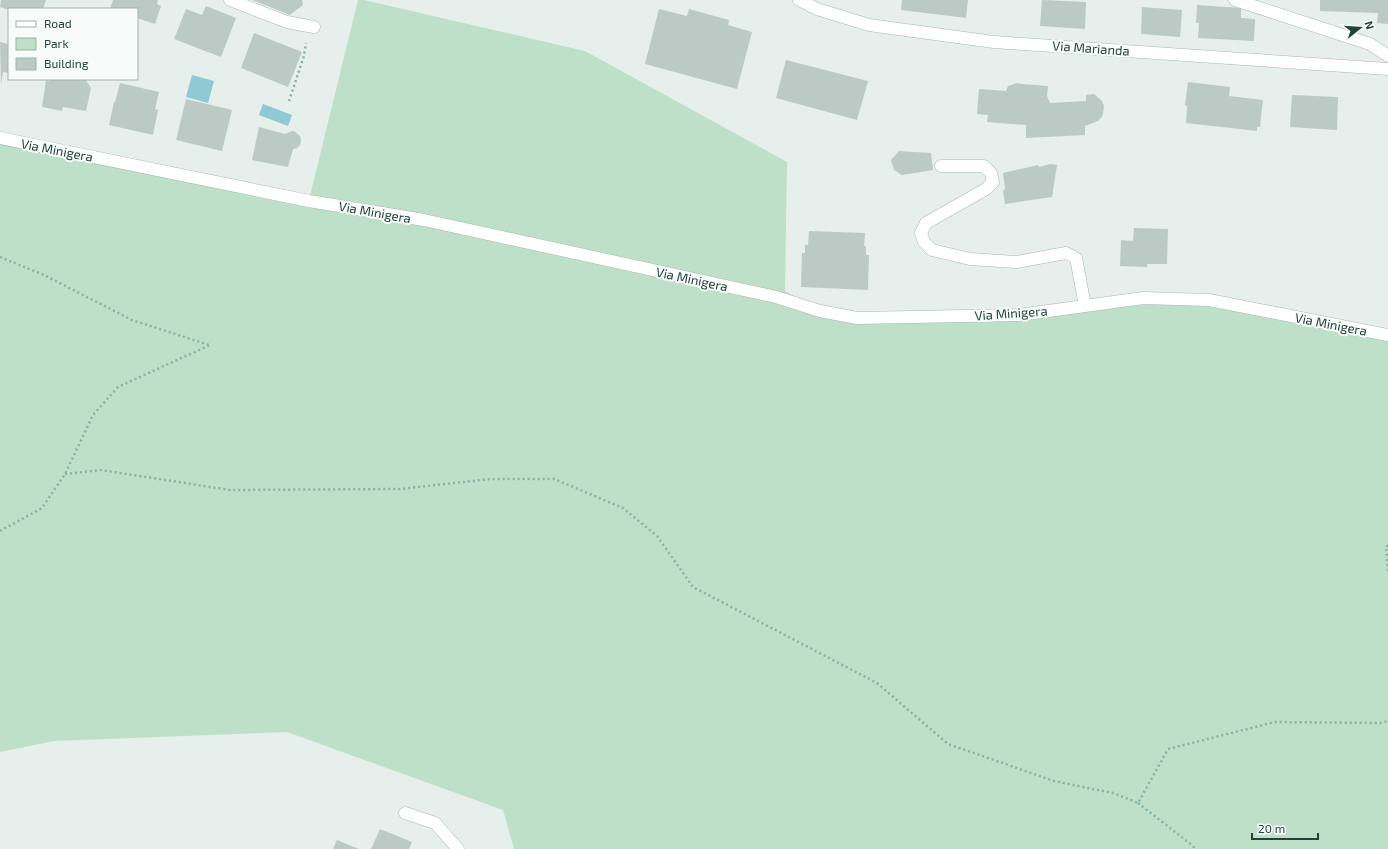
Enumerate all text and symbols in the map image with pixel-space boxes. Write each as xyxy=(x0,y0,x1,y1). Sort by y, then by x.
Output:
legend xyxy=(8,8,138,80)
north arrow xyxy=(1340,8,1380,48)
text: Road xyxy=(44,16,72,30)
text: N xyxy=(1363,19,1377,31)
text: Park xyxy=(44,36,69,50)
street label: Via Marianda xyxy=(1052,37,1130,59)
text: Building xyxy=(44,56,89,70)
street label: Via Minigera xyxy=(20,135,94,165)
street label: Via Minigera xyxy=(338,198,412,226)
street label: Via Minigera xyxy=(655,264,729,294)
street label: Via Minigera xyxy=(974,302,1048,324)
street label: Via Minigera xyxy=(1294,309,1368,339)
scale bar xyxy=(1252,815,1318,841)
text: 20 m xyxy=(1258,821,1285,835)

